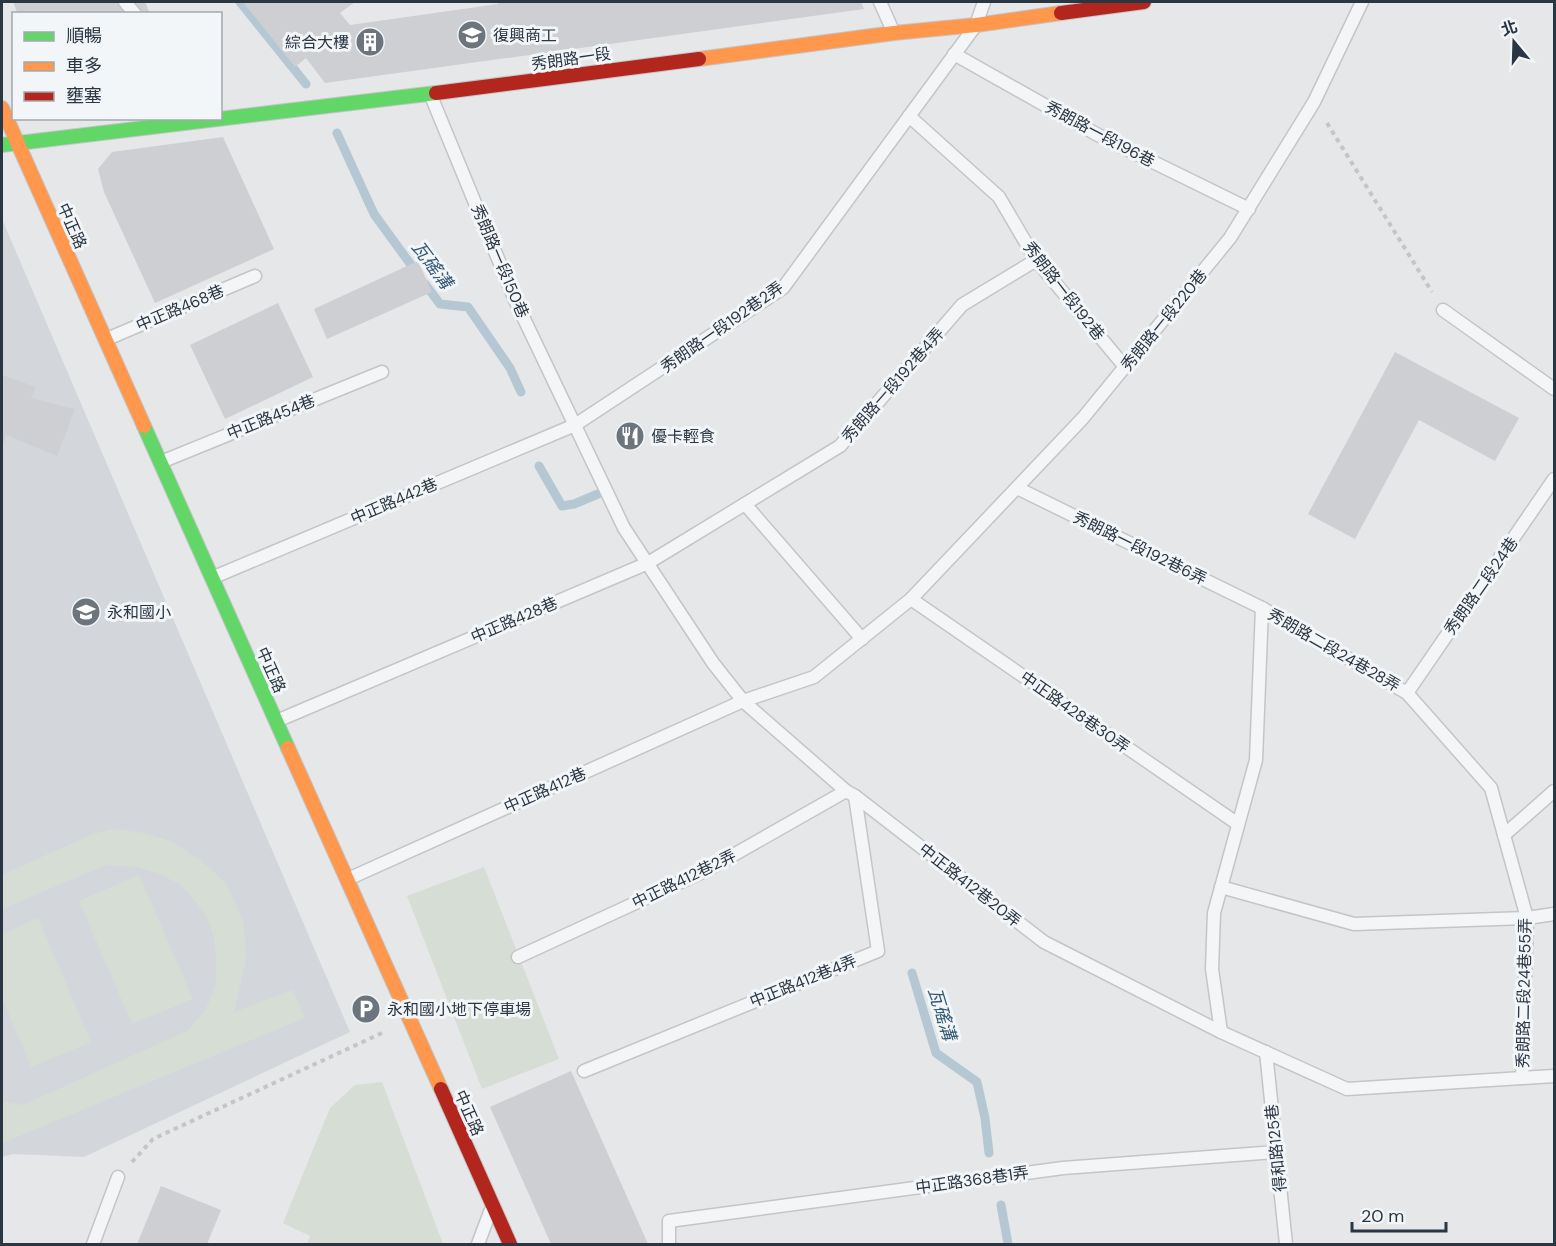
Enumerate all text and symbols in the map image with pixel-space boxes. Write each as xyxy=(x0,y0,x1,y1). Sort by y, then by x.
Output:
legend xyxy=(12,12,222,120)
north arrow xyxy=(1484,12,1544,72)
text: 北 xyxy=(1498,16,1520,41)
school or university icon: 復興商工 xyxy=(456,19,488,51)
text: 順暢 xyxy=(66,24,102,48)
place label: 復興商工 xyxy=(493,25,557,46)
building icon: 綜合大樓 xyxy=(354,26,386,58)
place label: 綜合大樓 xyxy=(285,32,349,53)
street label: 秀朗路一段 xyxy=(530,43,612,75)
text: 車多 xyxy=(66,54,102,78)
text: 壅塞 xyxy=(66,84,102,108)
street label: 秀朗路一段196巷 xyxy=(1042,96,1158,172)
street label: 中正路 xyxy=(53,200,91,252)
street label: 秀朗路一段150巷 xyxy=(467,201,533,321)
water label: 瓦磘溝 xyxy=(406,236,460,296)
street label: 秀朗路一段192巷 xyxy=(1019,237,1109,345)
street label: 秀朗路一段220巷 xyxy=(1116,265,1212,375)
street label: 秀朗路一段192巷2弄 xyxy=(657,277,787,377)
street label: 中正路468巷 xyxy=(133,280,227,336)
street label: 秀朗路一段192巷4弄 xyxy=(837,323,949,447)
street label: 中正路454巷 xyxy=(224,390,318,444)
restaurant icon: 優卡輕食 xyxy=(614,420,646,452)
place label: 優卡輕食 xyxy=(651,426,715,447)
street label: 中正路442巷 xyxy=(347,473,441,529)
street label: 秀朗路一段192巷6弄 xyxy=(1070,507,1210,589)
street label: 秀朗路二段24巷 xyxy=(1440,533,1522,639)
street label: 中正路428巷 xyxy=(467,592,561,648)
school or university icon: 永和國小 xyxy=(70,596,102,628)
place label: 永和國小 xyxy=(107,602,171,623)
street label: 秀朗路二段24巷28弄 xyxy=(1264,604,1404,696)
street label: 中正路 xyxy=(252,644,290,696)
street label: 中正路428巷30弄 xyxy=(1016,666,1134,758)
street label: 中正路412巷 xyxy=(501,763,589,817)
street label: 中正路412巷20弄 xyxy=(915,839,1025,931)
street label: 中正路412巷2弄 xyxy=(629,845,739,913)
street label: 秀朗路二段24巷55弄 xyxy=(1512,918,1536,1068)
street label: 中正路412巷4弄 xyxy=(746,950,860,1012)
water label: 瓦磘溝 xyxy=(923,985,962,1046)
parking icon: 永和國小地下停車場 xyxy=(350,993,382,1025)
place label: 永和國小地下停車場 xyxy=(387,999,531,1020)
street label: 中正路 xyxy=(450,1087,488,1139)
street label: 得和路125巷 xyxy=(1261,1103,1291,1193)
street label: 中正路368巷1弄 xyxy=(914,1162,1030,1198)
scale bar xyxy=(1352,1195,1446,1233)
text: 20 m xyxy=(1361,1204,1404,1228)

